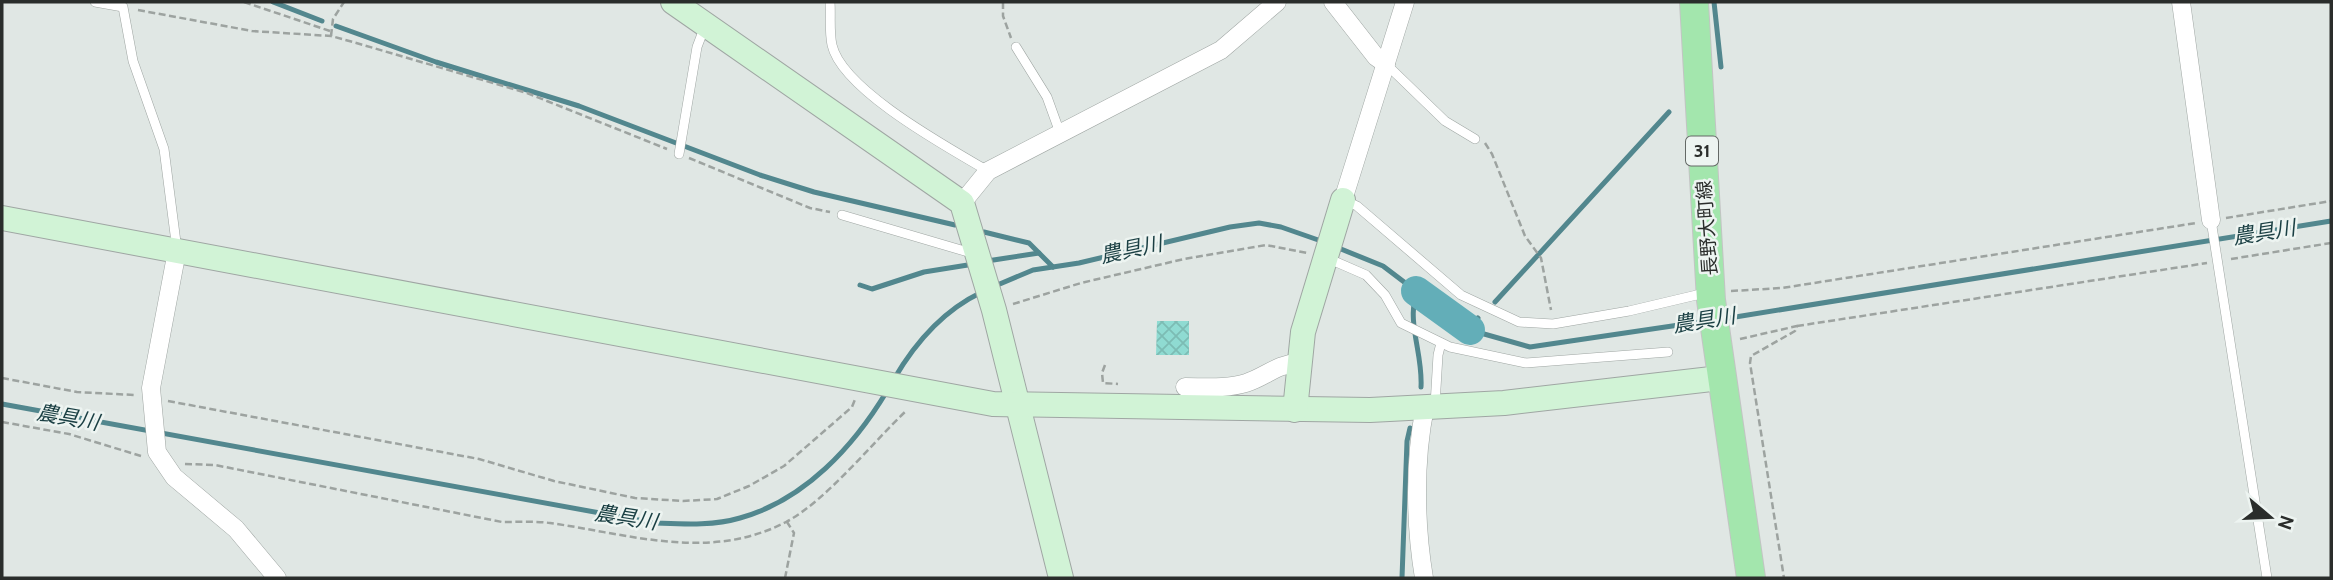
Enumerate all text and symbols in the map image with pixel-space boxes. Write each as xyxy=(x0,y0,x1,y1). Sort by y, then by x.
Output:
road number: 31 xyxy=(1686,136,1718,166)
street label: 長野大町線 xyxy=(1692,180,1722,276)
water label: 農具川 xyxy=(2231,214,2299,249)
water label: 農具川 xyxy=(1098,230,1166,268)
water label: 農具川 xyxy=(1671,302,1739,337)
water label: 農具川 xyxy=(35,399,103,435)
north arrow xyxy=(2235,482,2305,552)
water label: 農具川 xyxy=(593,500,661,535)
text: N xyxy=(2273,512,2299,532)

